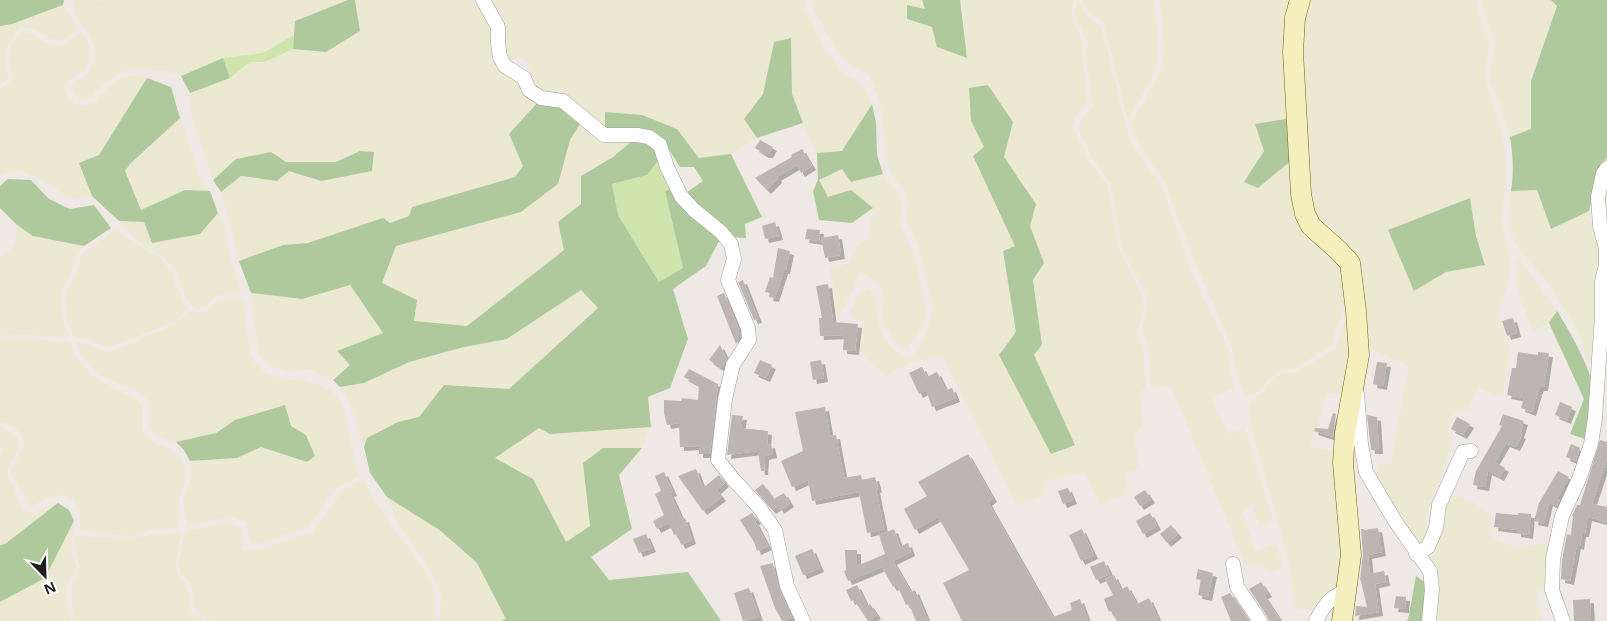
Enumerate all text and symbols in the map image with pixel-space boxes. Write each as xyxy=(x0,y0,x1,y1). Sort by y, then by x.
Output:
north arrow xyxy=(20,551,70,601)
text: N xyxy=(41,577,59,599)

